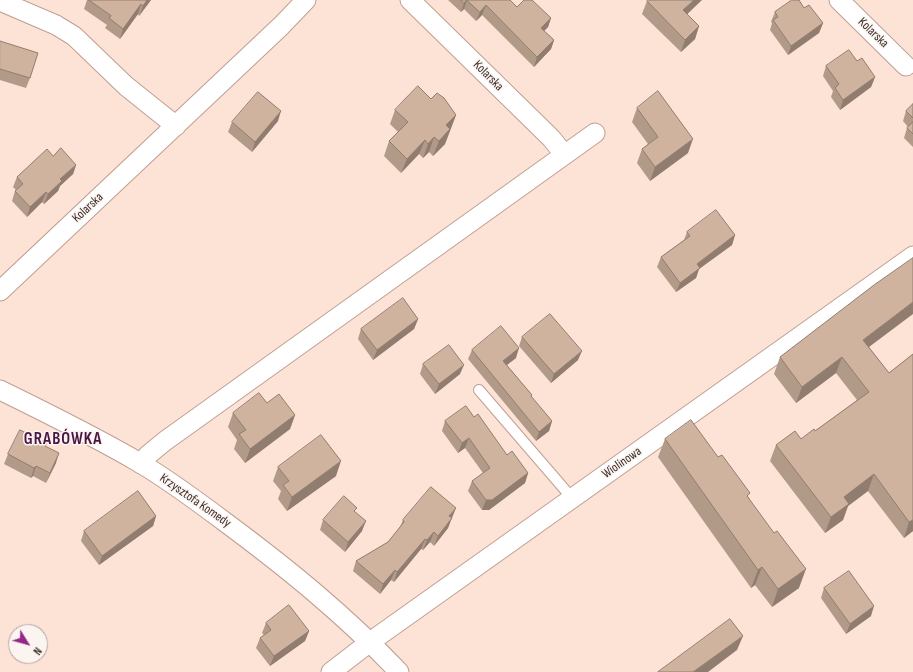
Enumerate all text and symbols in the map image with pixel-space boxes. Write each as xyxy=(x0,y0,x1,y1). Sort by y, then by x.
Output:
street label: Kolarska xyxy=(854,15,892,51)
street label: Kolarska xyxy=(470,58,506,94)
street label: Kolarska xyxy=(69,190,107,226)
district label: GRABÓWKA xyxy=(24,430,102,450)
street label: Wiolinowa xyxy=(599,444,645,482)
street label: Krzysztofa Komedy xyxy=(156,471,234,531)
north arrow xyxy=(8,624,48,664)
text: N xyxy=(30,645,44,657)

